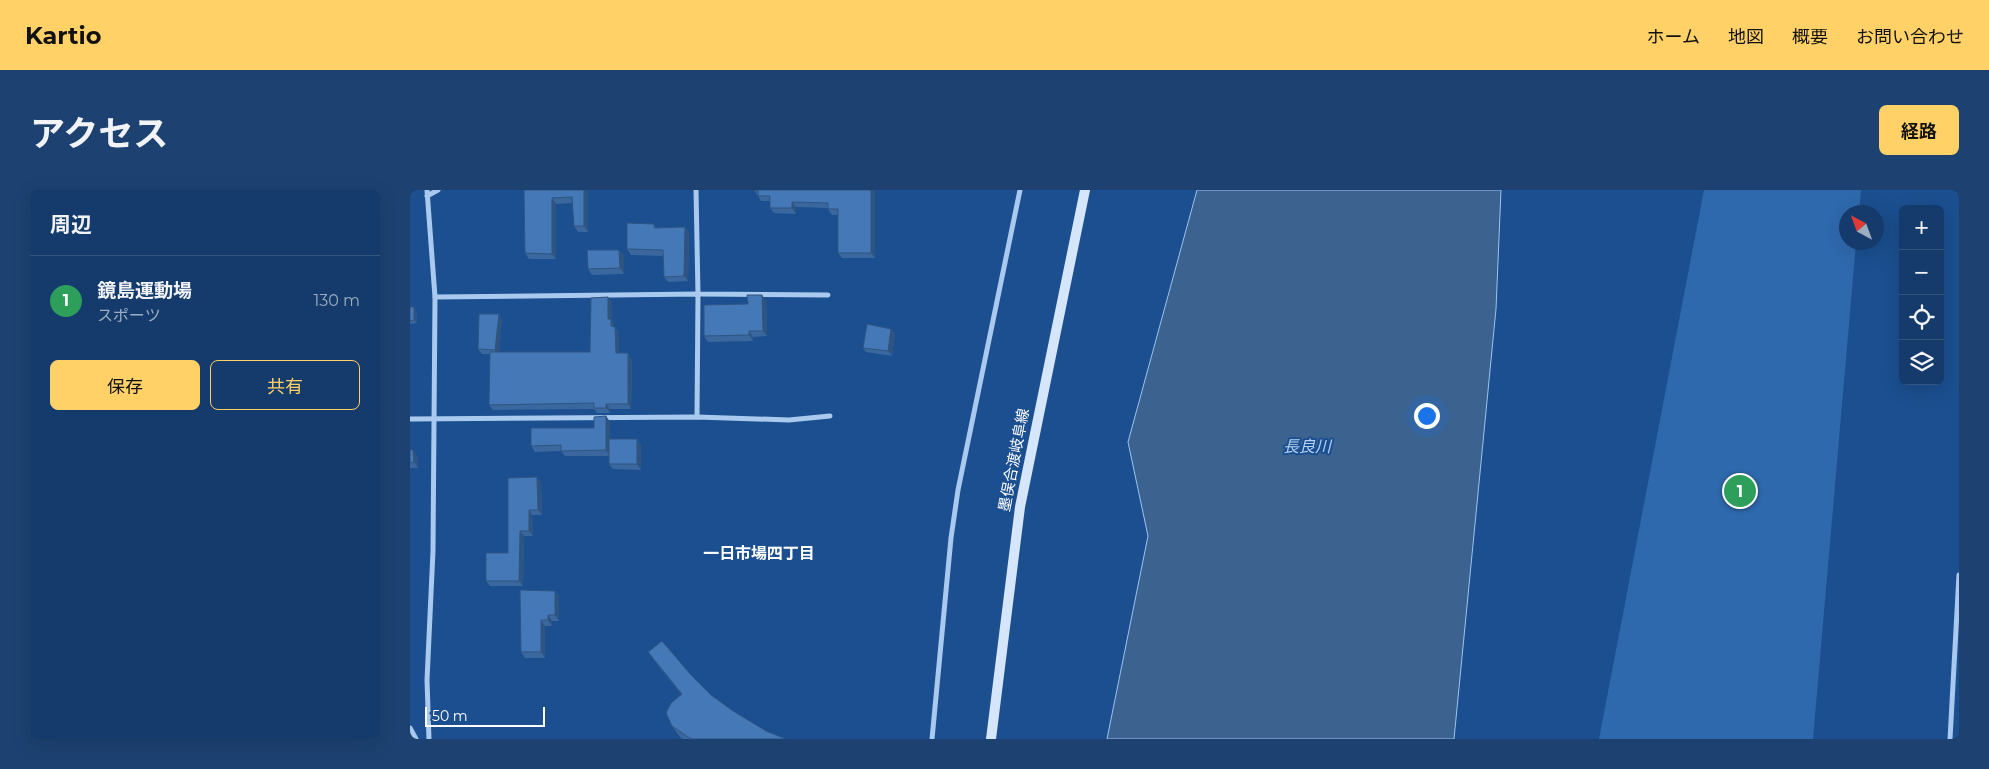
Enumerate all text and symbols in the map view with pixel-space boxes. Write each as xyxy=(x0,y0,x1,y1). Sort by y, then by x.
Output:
text: Kartio xyxy=(25,21,101,50)
text: ホーム xyxy=(1647,26,1700,48)
text: 地図 xyxy=(1728,26,1764,48)
text: 概要 xyxy=(1792,26,1828,48)
text: お問い合わせ xyxy=(1856,26,1964,48)
button: 経路 xyxy=(1879,105,1959,155)
text: アクセス xyxy=(30,112,168,155)
north arrow xyxy=(1839,205,1884,250)
map controls xyxy=(1899,205,1944,385)
button: + xyxy=(1899,205,1944,250)
text: 周辺 xyxy=(50,212,92,237)
button: − xyxy=(1899,250,1944,295)
text: 鏡島運動場 xyxy=(97,279,192,302)
text: 1 xyxy=(63,291,69,310)
text: 130 m xyxy=(313,291,360,310)
button: locate xyxy=(1899,295,1944,340)
text: スポーツ xyxy=(97,306,161,325)
button: layers xyxy=(1899,340,1944,385)
button: 保存 xyxy=(50,360,200,410)
button: 共有 xyxy=(210,360,360,410)
your location xyxy=(1414,403,1440,429)
street label: 墨俣合渡岐阜線 xyxy=(994,407,1033,513)
water label: 長良川 xyxy=(1283,437,1333,456)
pin: 1 xyxy=(1724,472,1756,510)
district label: 一日市場四丁目 xyxy=(703,544,815,563)
scale bar xyxy=(425,704,545,727)
text: 50 m xyxy=(432,707,468,725)

